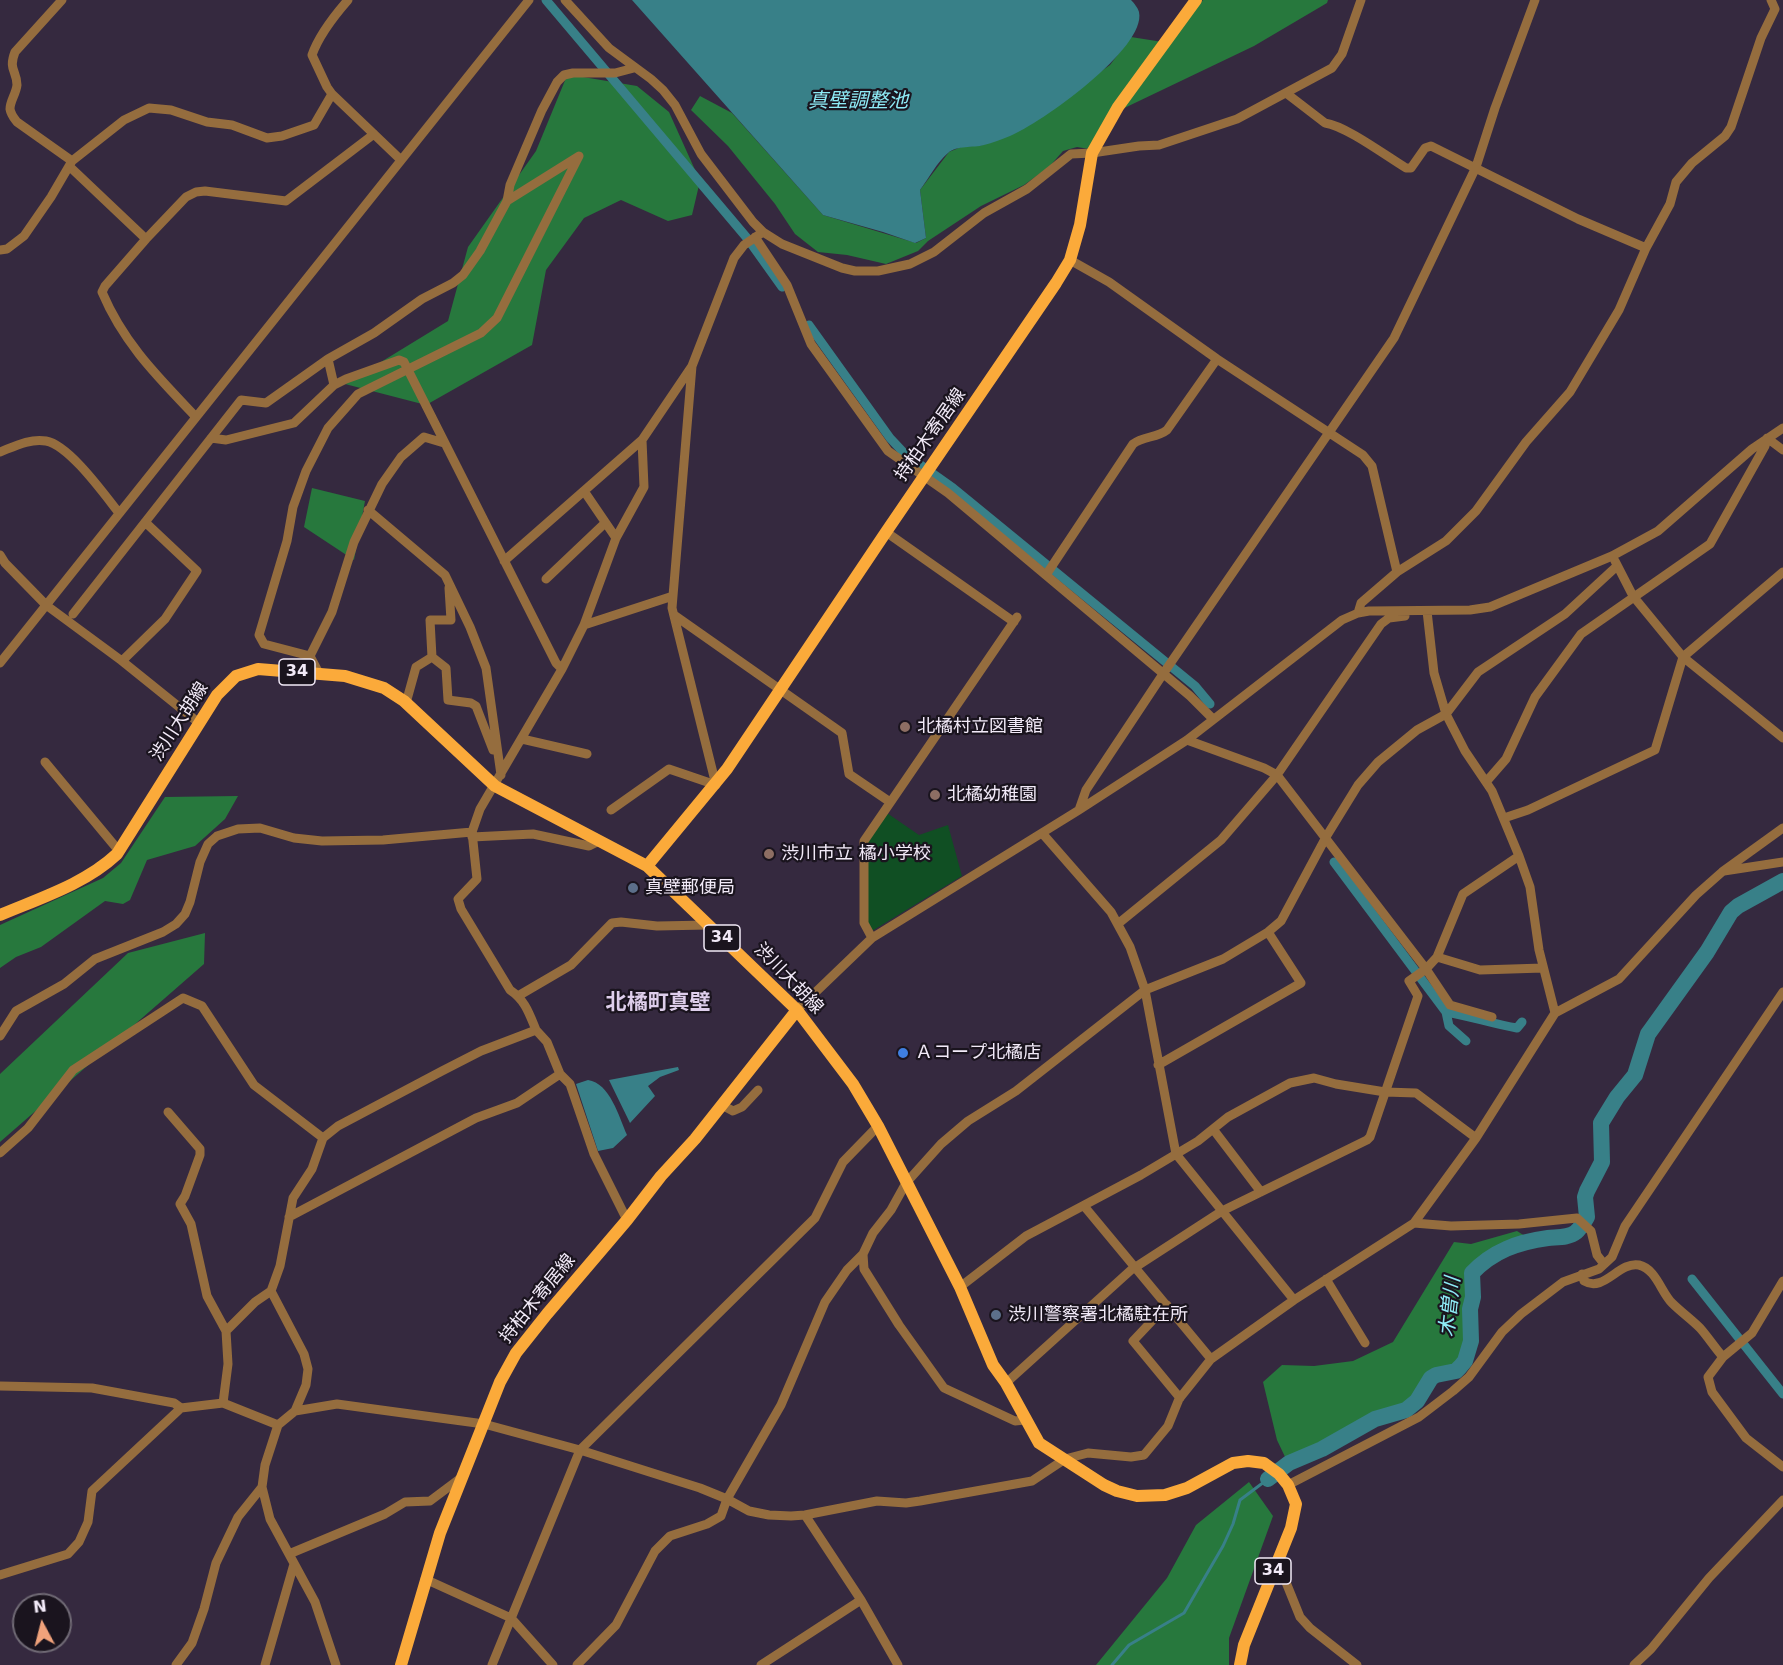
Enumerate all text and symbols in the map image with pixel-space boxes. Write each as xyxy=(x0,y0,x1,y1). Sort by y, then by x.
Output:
water label: 真壁調整池 xyxy=(808,90,908,114)
street label: 持柏木寄居線 xyxy=(891,385,971,485)
road number: 34 xyxy=(279,659,315,685)
street label: 渋川大胡線 xyxy=(146,678,214,766)
place label: 北橘村立図書館 xyxy=(917,716,1043,738)
marker: 北橘村立図書館 xyxy=(898,720,912,734)
place label: 北橘幼稚園 xyxy=(947,784,1037,806)
marker: 北橘幼稚園 xyxy=(928,788,942,802)
place label: 渋川市立 橘小学校 xyxy=(781,843,931,865)
marker: 渋川市立 橘小学校 xyxy=(762,847,776,861)
place label: 真壁郵便局 xyxy=(645,877,735,899)
marker: 真壁郵便局 xyxy=(626,881,640,895)
road number: 34 xyxy=(704,925,740,951)
street label: 渋川大胡線 xyxy=(749,939,827,1019)
district label: 北橘町真壁 xyxy=(606,991,710,1017)
place label: Ａコープ北橘店 xyxy=(915,1042,1041,1064)
marker: Ａコープ北橘店 xyxy=(896,1046,910,1060)
street label: 持柏木寄居線 xyxy=(496,1250,580,1348)
water label: 木曽川 xyxy=(1436,1276,1466,1338)
place label: 渋川警察署北橘駐在所 xyxy=(1008,1304,1188,1326)
marker: 渋川警察署北橘駐在所 xyxy=(989,1308,1003,1322)
road number: 34 xyxy=(1255,1558,1291,1584)
north arrow xyxy=(12,1593,72,1653)
text: N xyxy=(32,1596,48,1617)

